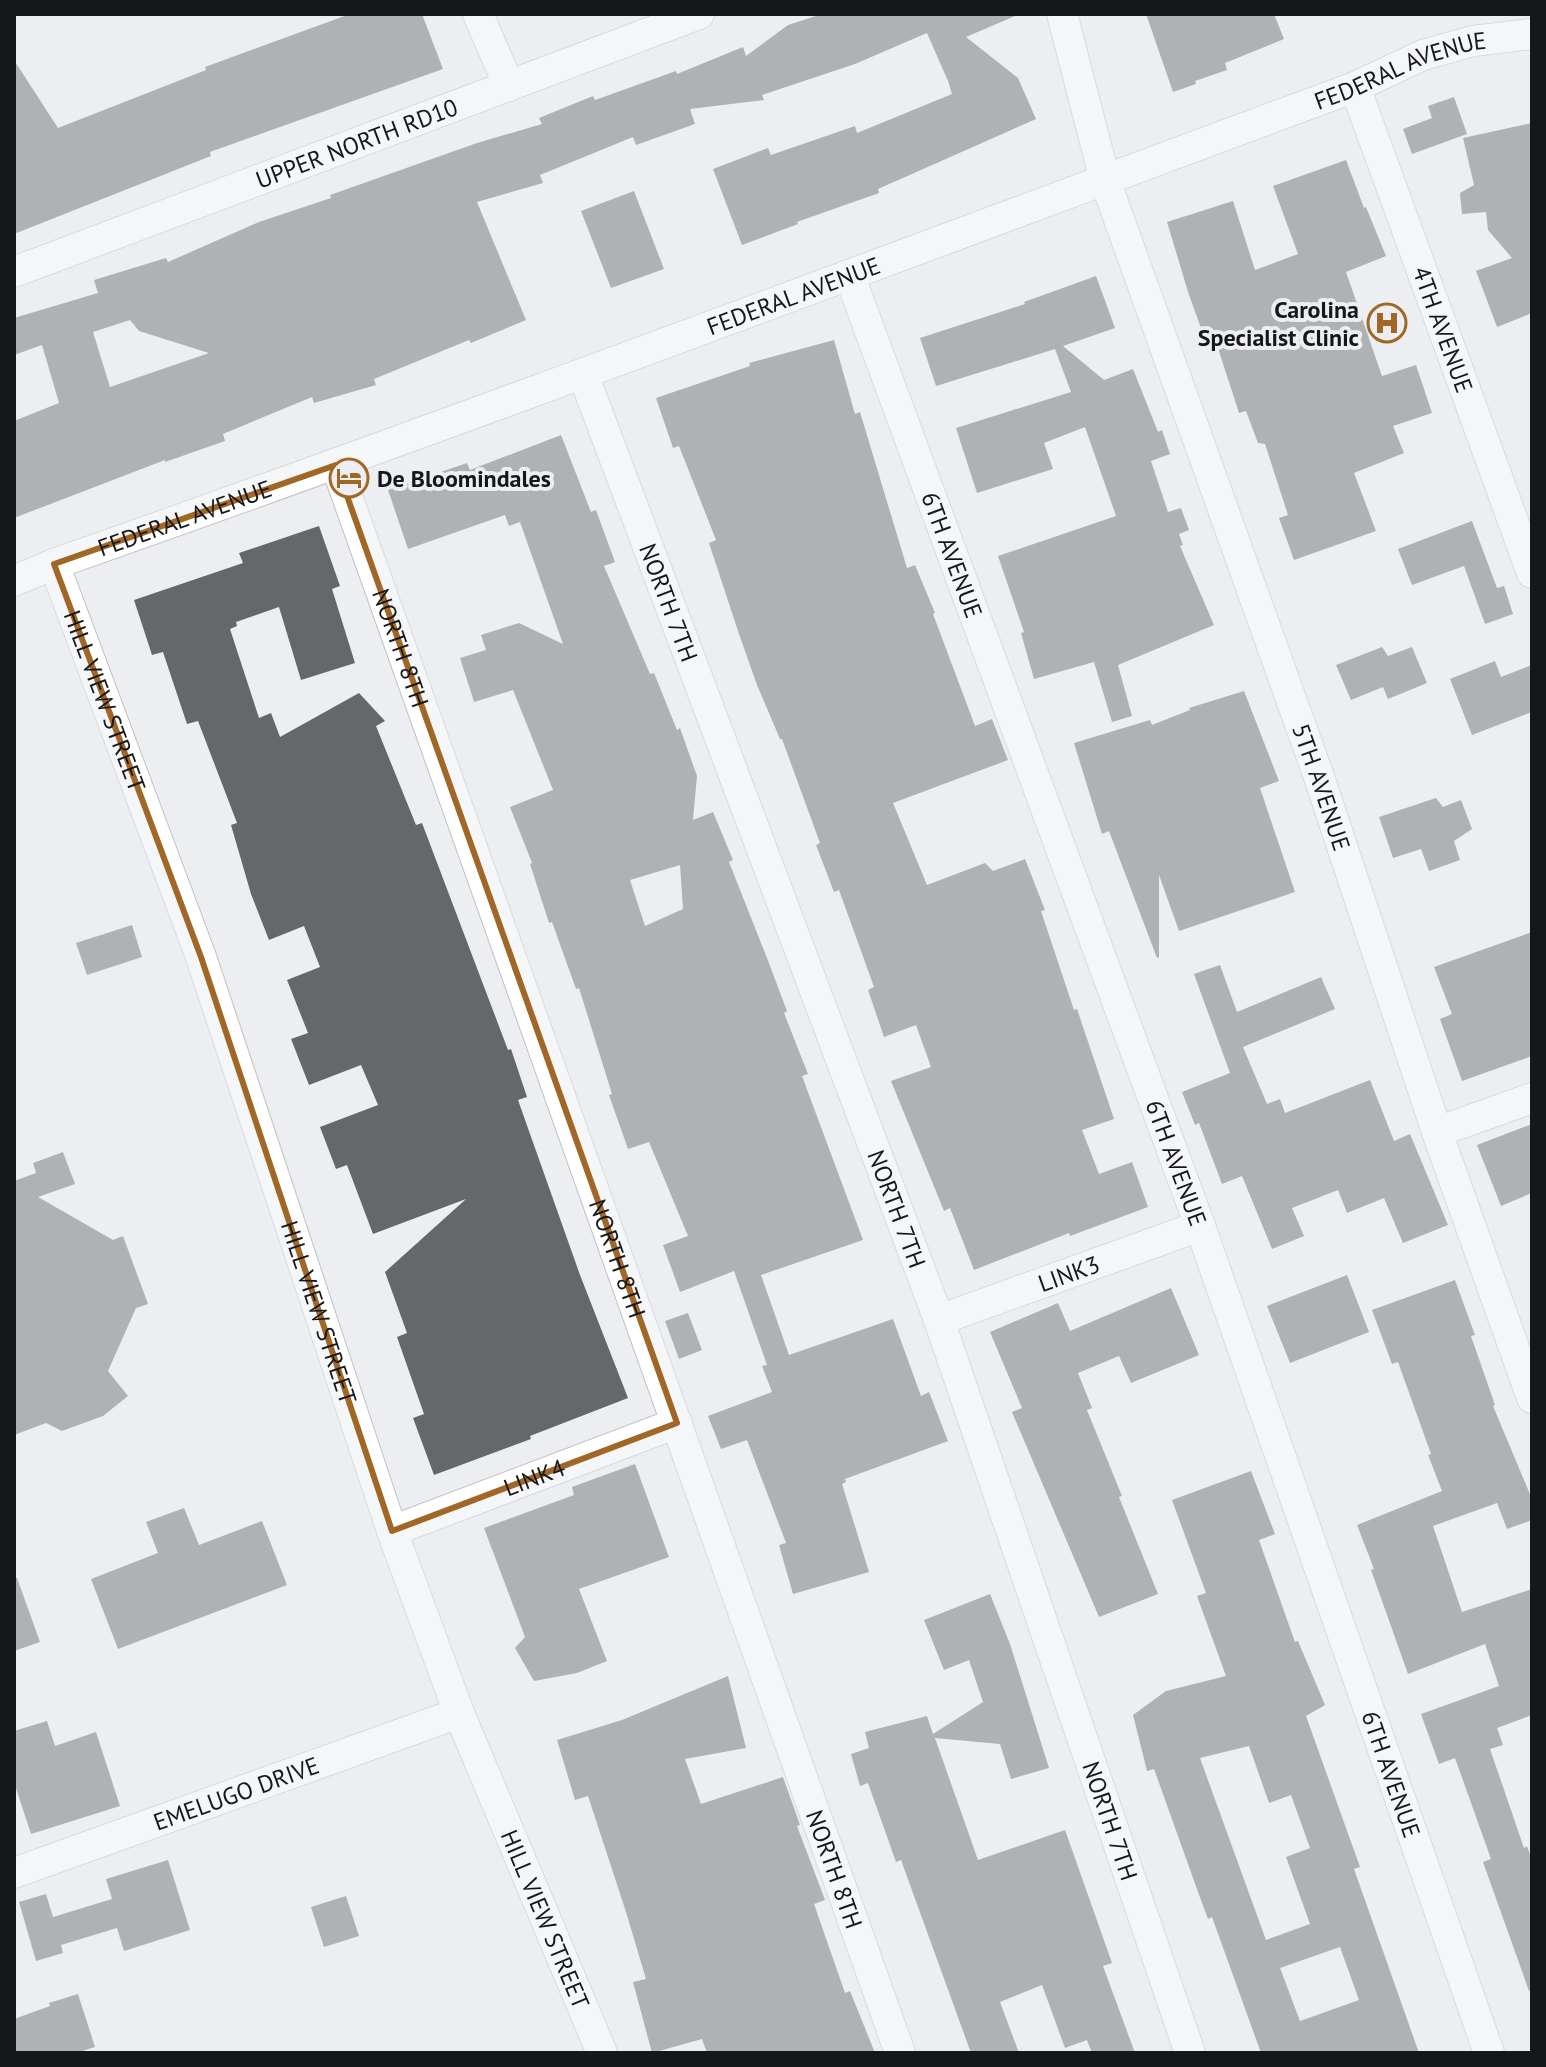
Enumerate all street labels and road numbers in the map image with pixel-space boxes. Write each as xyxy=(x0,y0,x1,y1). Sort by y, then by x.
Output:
street label: FEDERAL AVENUE xyxy=(1310,24,1488,116)
street label: UPPER NORTH RD10 xyxy=(251,91,462,195)
street label: FEDERAL AVENUE xyxy=(702,249,884,342)
street label: 4TH AVENUE xyxy=(1406,262,1481,397)
street label: FEDERAL AVENUE xyxy=(93,472,276,563)
street label: 6TH AVENUE xyxy=(915,487,990,622)
street label: NORTH 7TH xyxy=(633,539,705,666)
street label: NORTH 8TH xyxy=(366,584,436,711)
street label: HILL VIEW STREET xyxy=(57,606,153,796)
street label: 5TH AVENUE xyxy=(1286,719,1358,854)
street label: 6TH AVENUE xyxy=(1139,1095,1214,1230)
street label: NORTH 7TH xyxy=(861,1145,933,1272)
street label: NORTH 8TH xyxy=(582,1195,653,1322)
street label: HILL VIEW STREET xyxy=(274,1217,364,1408)
street label: LINK3 xyxy=(1034,1248,1104,1299)
street label: LINK4 xyxy=(499,1451,569,1503)
street label: 6TH AVENUE xyxy=(1355,1706,1428,1842)
street label: EMELUGO DRIVE xyxy=(149,1749,323,1837)
street label: NORTH 7TH xyxy=(1076,1757,1145,1884)
street label: NORTH 8TH xyxy=(799,1806,870,1933)
street label: HILL VIEW STREET xyxy=(494,1825,597,2013)

